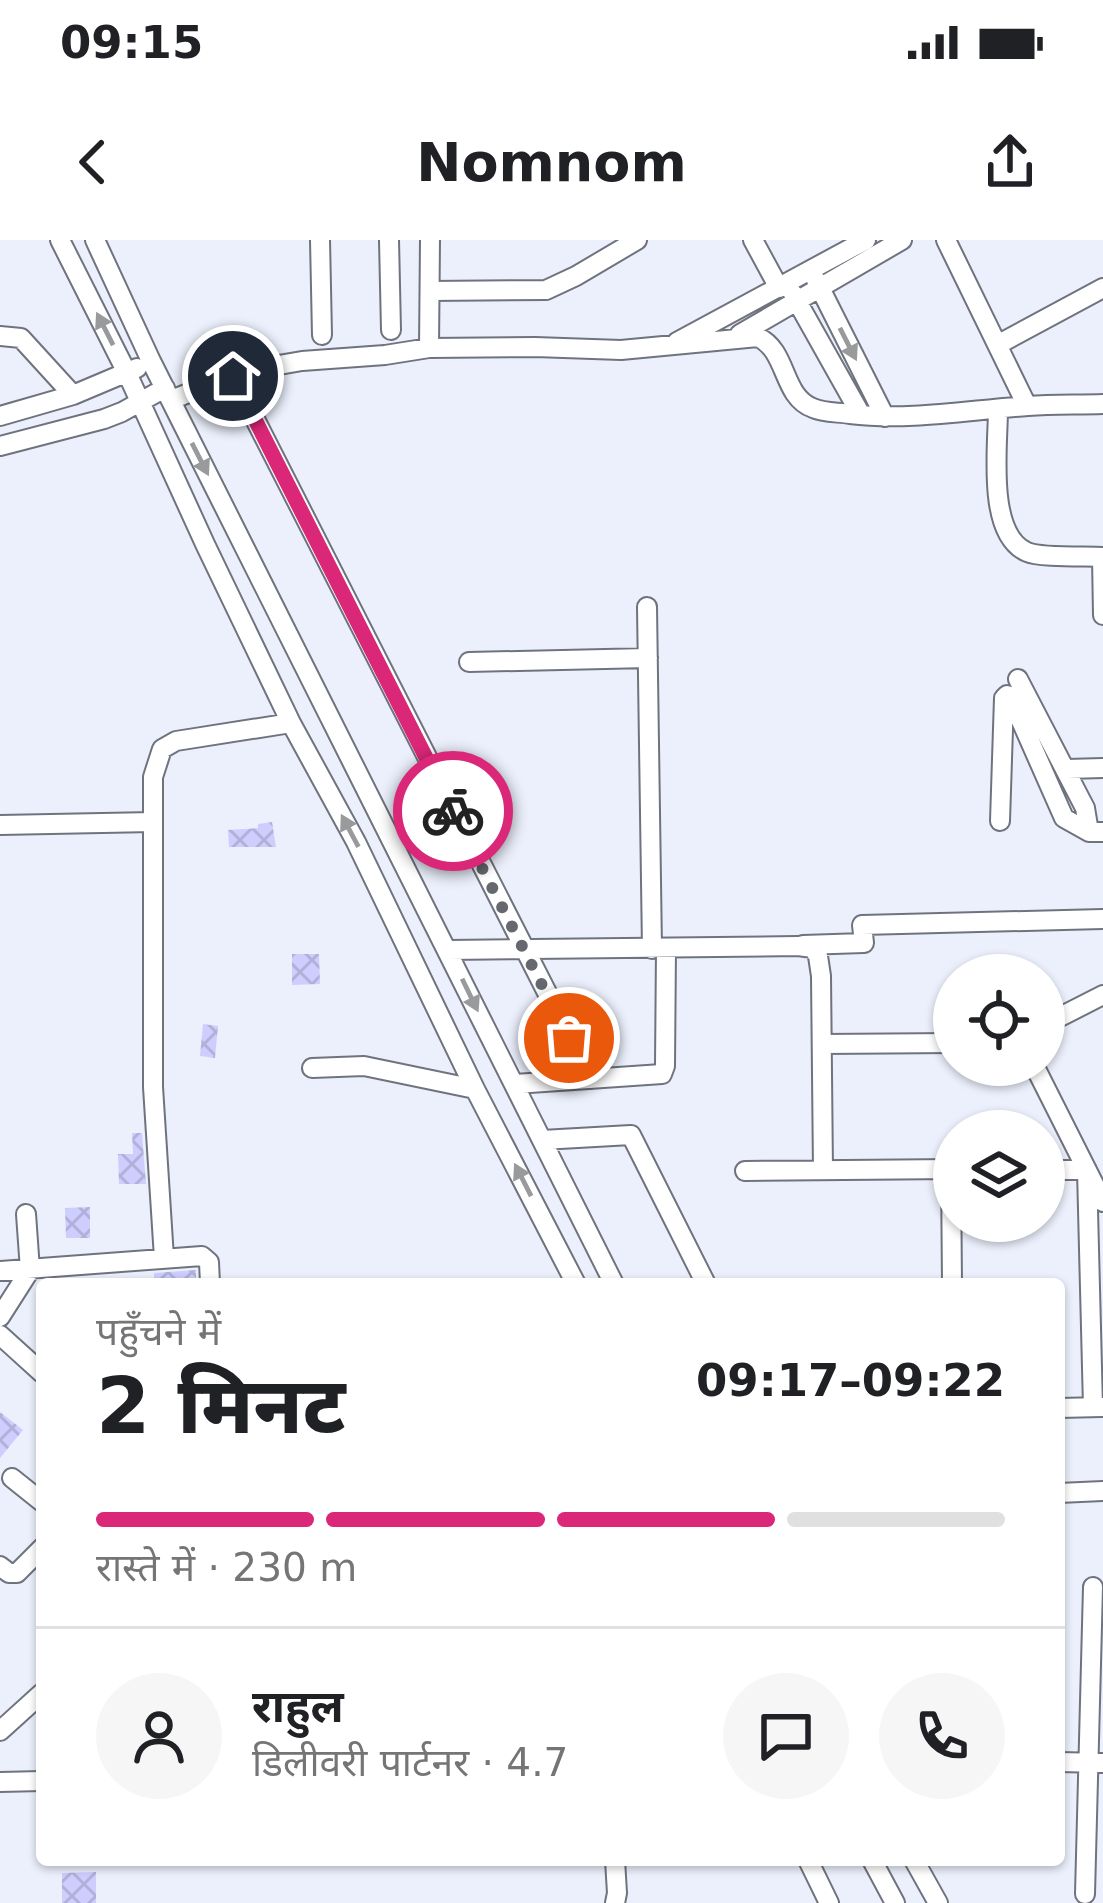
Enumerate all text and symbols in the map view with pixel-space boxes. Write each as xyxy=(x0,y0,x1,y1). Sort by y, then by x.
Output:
text: 09:15 xyxy=(60,16,203,69)
icon: back xyxy=(60,129,126,195)
icon: share xyxy=(977,129,1043,195)
text: Nomnom xyxy=(416,131,687,194)
one-way arrow xyxy=(95,312,115,347)
pin xyxy=(182,325,284,427)
one-way arrow xyxy=(837,327,857,361)
icon: home xyxy=(200,343,266,409)
one-way arrow xyxy=(190,442,210,476)
courier xyxy=(393,751,513,871)
icon: bike xyxy=(420,778,486,844)
one-way arrow xyxy=(340,813,361,848)
map controls xyxy=(933,954,1065,1242)
button: locate xyxy=(933,954,1065,1086)
one-way arrow xyxy=(460,978,480,1012)
pin xyxy=(518,987,620,1089)
icon: bag xyxy=(536,1005,602,1071)
button: layers xyxy=(933,1110,1065,1242)
one-way arrow xyxy=(513,1163,533,1197)
text: पहुँचने में xyxy=(96,1309,221,1354)
text: 09:17–09:22 xyxy=(696,1354,1005,1407)
text: 2 मिनट xyxy=(96,1361,345,1451)
text: रास्ते में · 230 m xyxy=(96,1545,357,1590)
button: person xyxy=(96,1673,222,1799)
button: chat xyxy=(723,1673,849,1799)
button: phone xyxy=(879,1673,1005,1799)
text: राहुल xyxy=(252,1680,344,1733)
text: डिलीवरी पार्टनर · 4.7 xyxy=(252,1740,568,1785)

